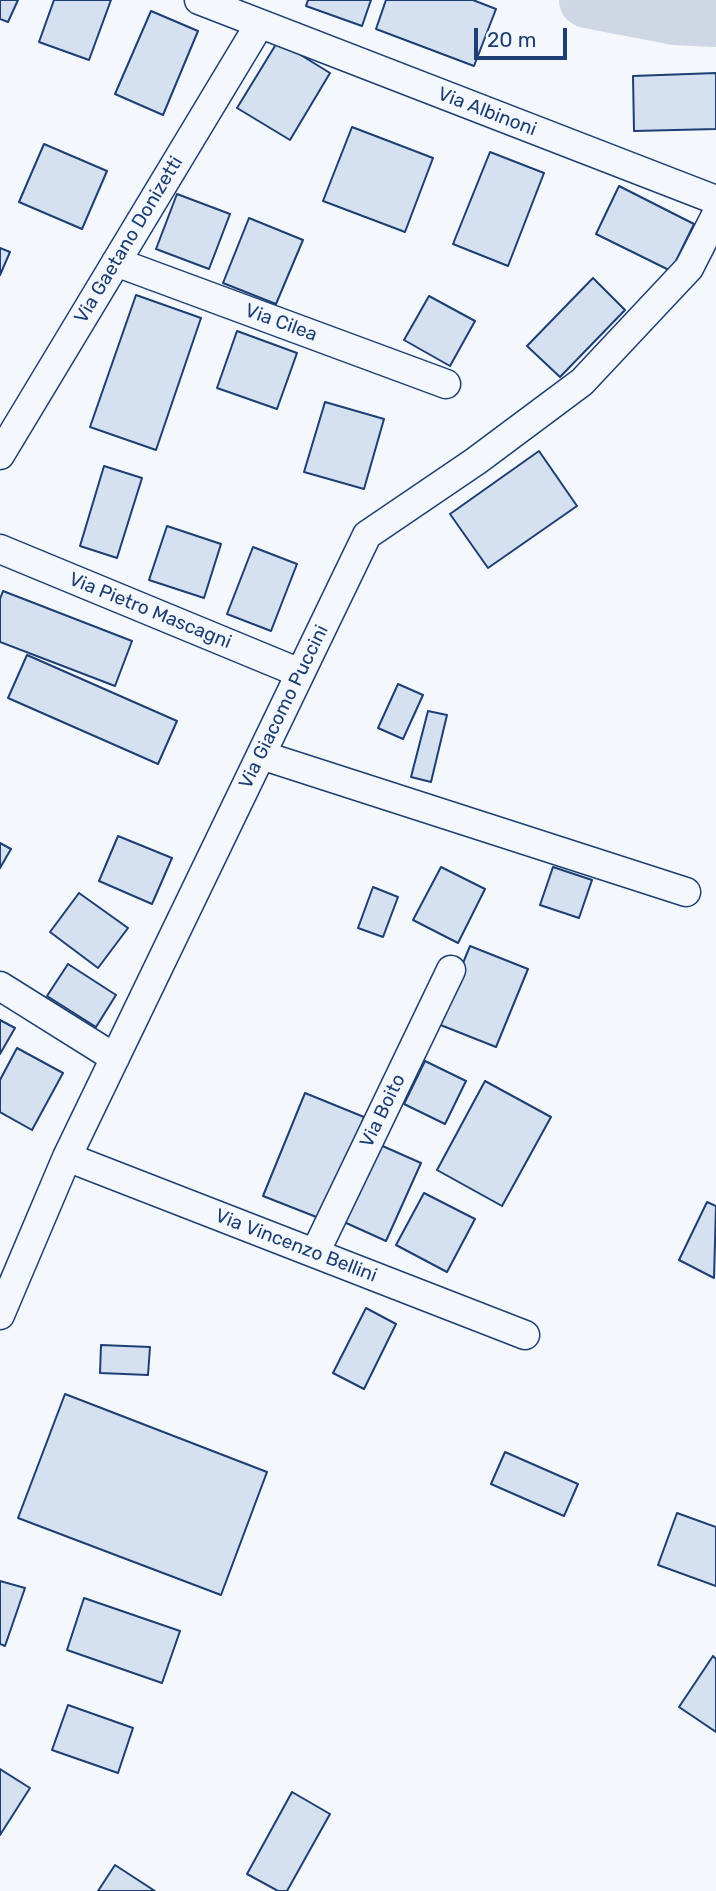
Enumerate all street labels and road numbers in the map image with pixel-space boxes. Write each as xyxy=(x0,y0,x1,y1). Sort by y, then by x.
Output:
street label: Via Albinoni xyxy=(434,83,540,141)
street label: Via Gaetano Donizetti xyxy=(70,152,188,328)
street label: Via Cilea xyxy=(242,299,320,347)
street label: Via Pietro Mascagni xyxy=(65,568,235,654)
street label: Via Giacomo Puccini xyxy=(234,621,334,793)
street label: Via Boito xyxy=(356,1071,410,1151)
street label: Via Vincenzo Bellini xyxy=(212,1205,380,1287)

